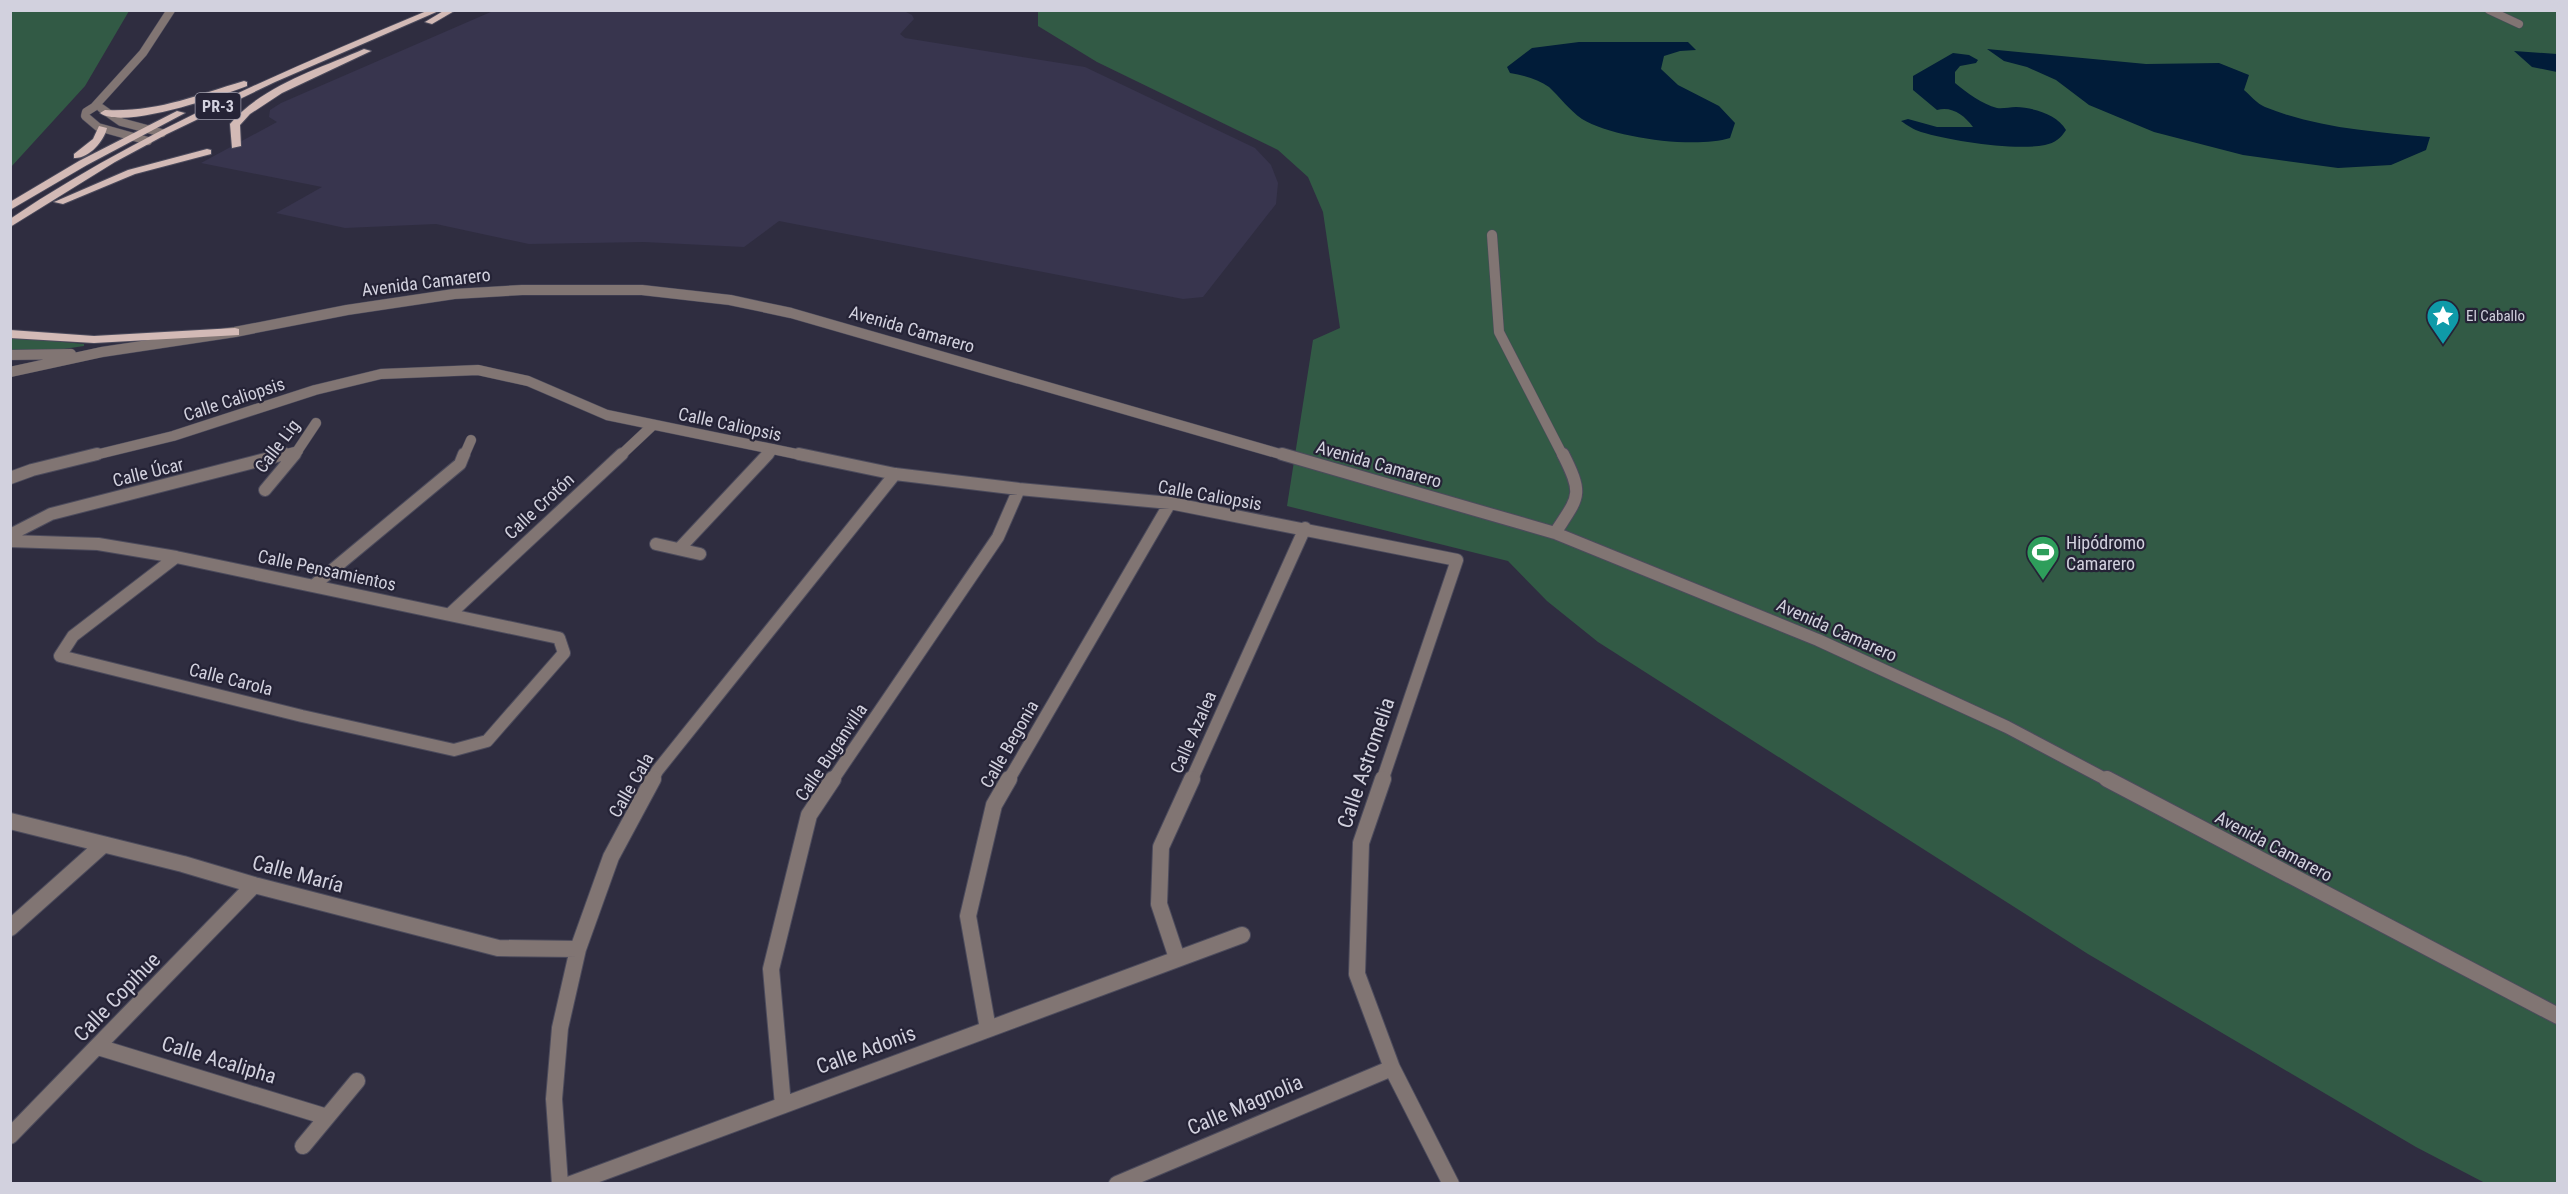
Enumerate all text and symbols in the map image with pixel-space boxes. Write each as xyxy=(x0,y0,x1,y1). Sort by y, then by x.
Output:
road number: PR-3 xyxy=(196,93,240,119)
street label: Avenida Camarero xyxy=(360,264,492,300)
place icon: El Caballo xyxy=(2425,298,2461,345)
street label: Avenida Camarero xyxy=(847,301,977,357)
place label: El Caballo xyxy=(2466,307,2525,325)
street label: Calle Caliopsis xyxy=(181,373,287,425)
street label: Calle Caliopsis xyxy=(676,403,784,445)
street label: Calle Lig xyxy=(250,415,304,477)
street label: Avenida Camarero xyxy=(1314,436,1444,492)
street label: Calle Úcar xyxy=(110,453,186,491)
street label: Calle Crotón xyxy=(500,469,578,543)
street label: Calle Caliopsis xyxy=(1156,476,1264,514)
place label: Hipódromo Camarero xyxy=(2066,532,2145,574)
sports icon: Hipódromo Camarero xyxy=(2025,534,2061,581)
street label: Calle Pensamientos xyxy=(256,545,398,595)
street label: Avenida Camarero xyxy=(1774,594,1900,666)
street label: Calle Carola xyxy=(187,658,275,700)
street label: Calle Azalea xyxy=(1166,688,1220,776)
street label: Calle Astromelia xyxy=(1332,695,1400,831)
street label: Calle Begonia xyxy=(976,697,1042,791)
street label: Calle Buganvilla xyxy=(791,699,871,805)
street label: Calle Cala xyxy=(604,749,658,821)
street label: Avenida Camarero xyxy=(2212,806,2336,886)
street label: Calle María xyxy=(250,850,346,898)
street label: Calle Copihue xyxy=(69,948,165,1046)
street label: Calle Adonis xyxy=(813,1021,919,1079)
street label: Calle Acalipha xyxy=(159,1031,279,1089)
street label: Calle Magnolia xyxy=(1184,1070,1306,1140)

